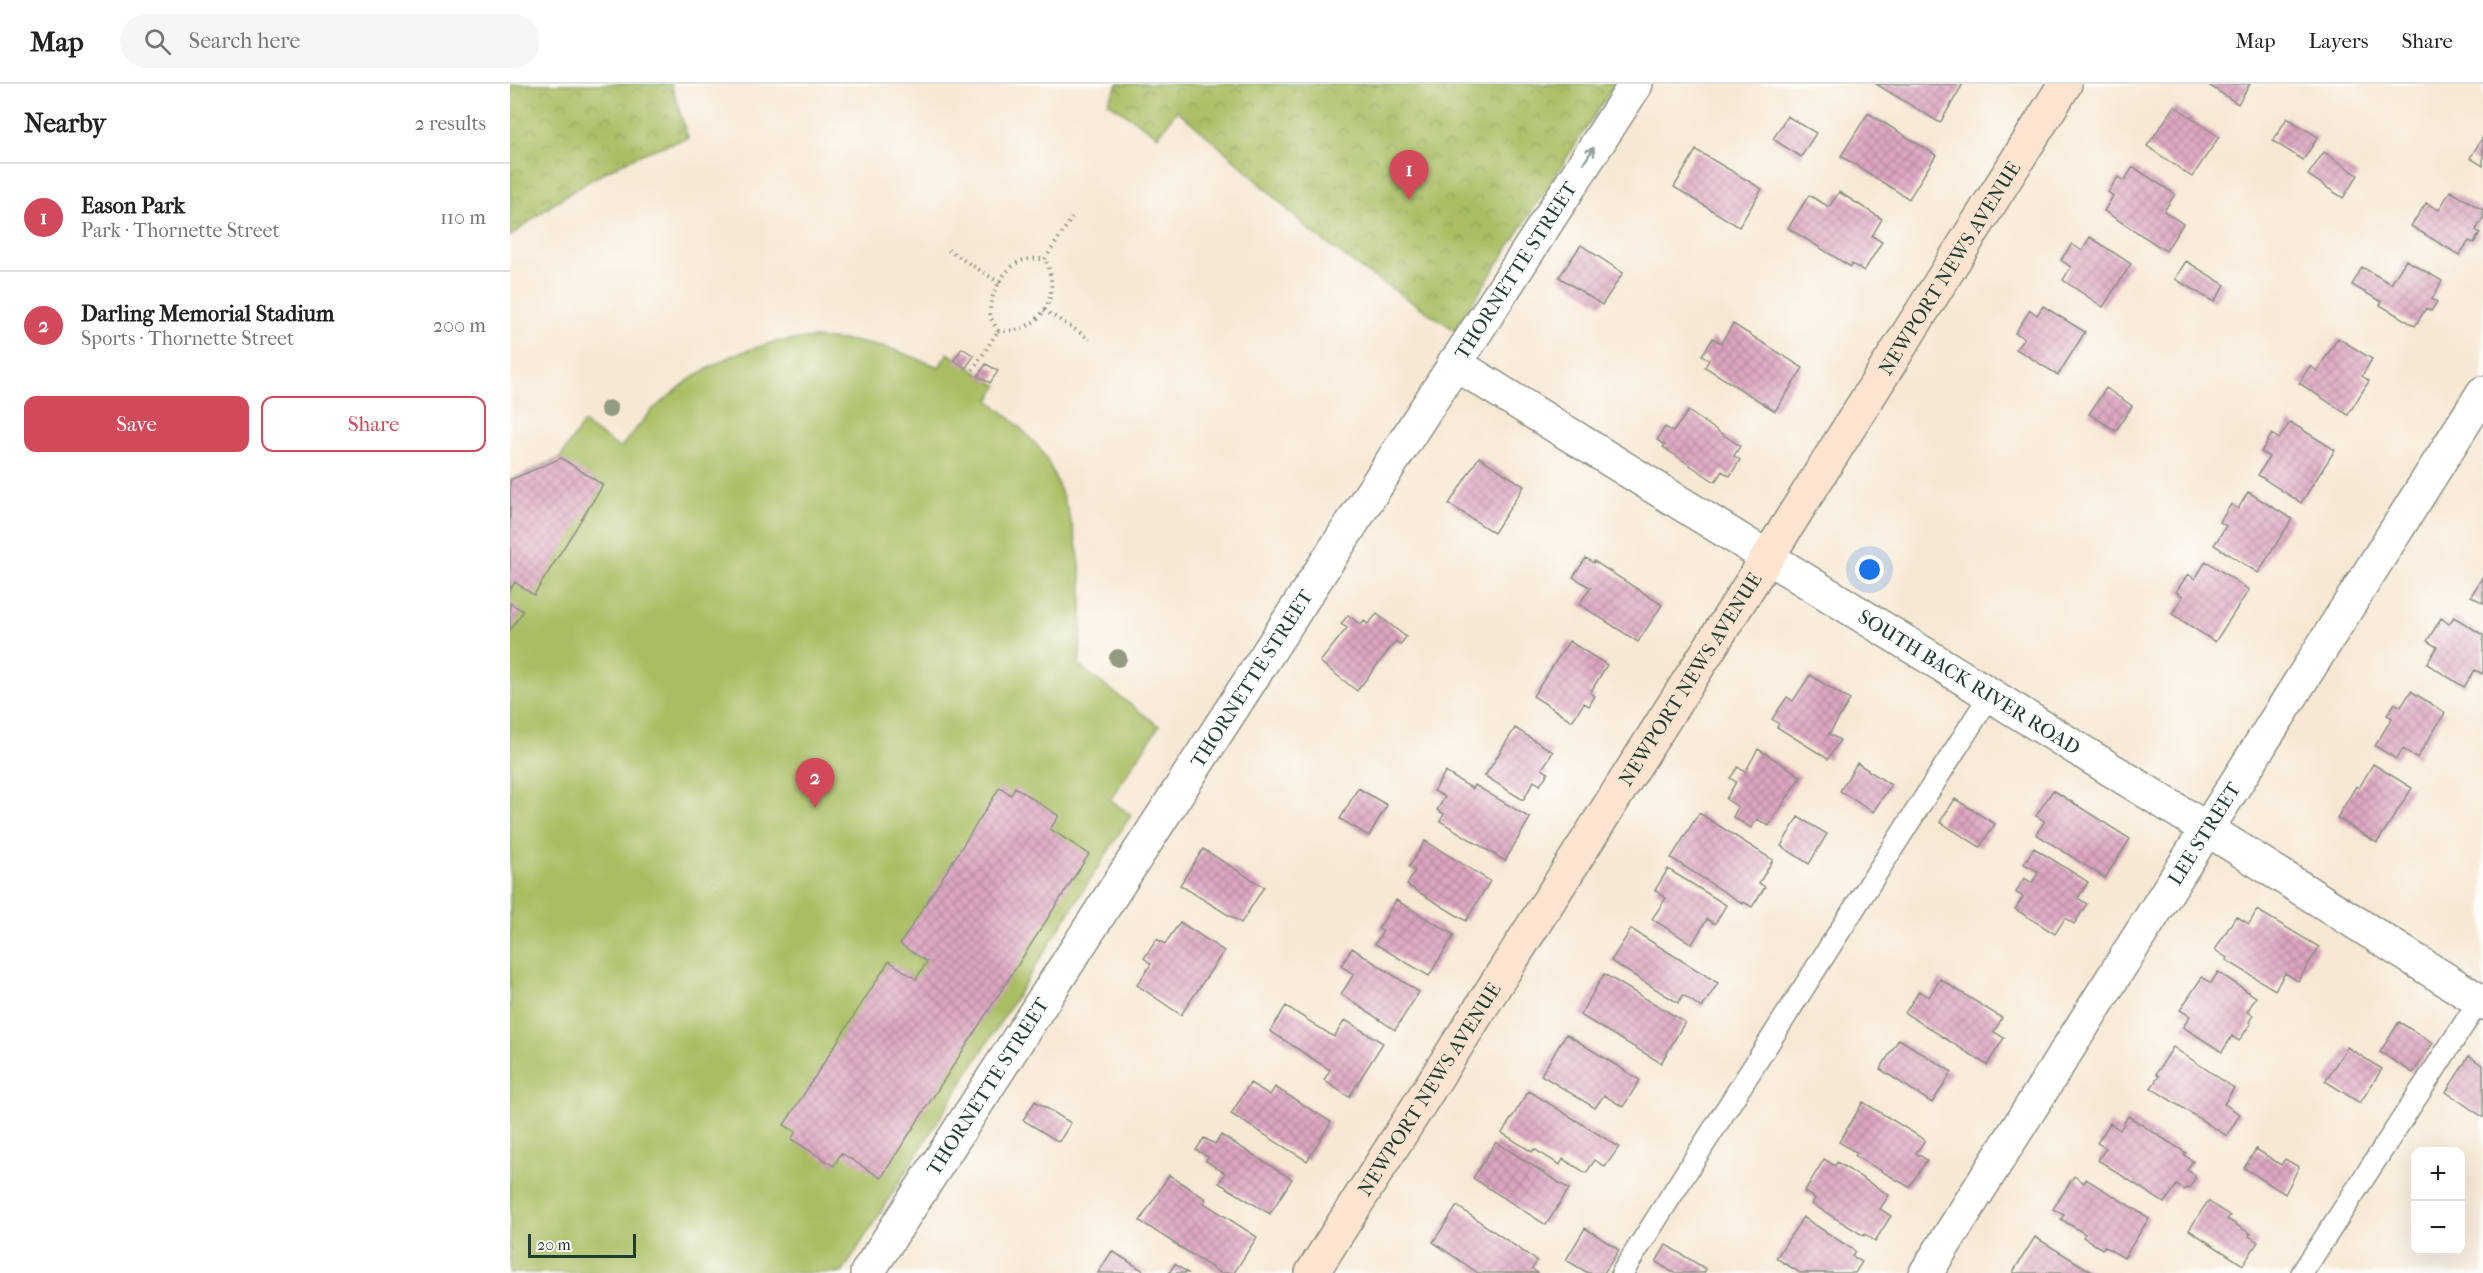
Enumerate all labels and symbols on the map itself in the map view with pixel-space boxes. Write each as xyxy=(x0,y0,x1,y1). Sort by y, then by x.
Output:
one-way arrow xyxy=(1583,147,1596,164)
pin: 1 xyxy=(1390,150,1428,200)
street label: NEWPORT NEWS AVENUE xyxy=(1874,157,2025,379)
street label: THORNETTE STREET xyxy=(1450,177,1582,364)
your location xyxy=(1855,555,1884,584)
street label: NEWPORT NEWS AVENUE xyxy=(1614,568,1766,790)
street label: THORNETTE STREET xyxy=(1186,585,1318,772)
street label: SOUTH BACK RIVER ROAD xyxy=(1854,605,2085,759)
pin: 2 xyxy=(796,758,834,808)
street label: LEE STREET xyxy=(2163,778,2245,889)
street label: NEWPORT NEWS AVENUE xyxy=(1353,978,1505,1200)
street label: THORNETTE STREET xyxy=(922,993,1054,1180)
scale bar xyxy=(528,1231,636,1258)

